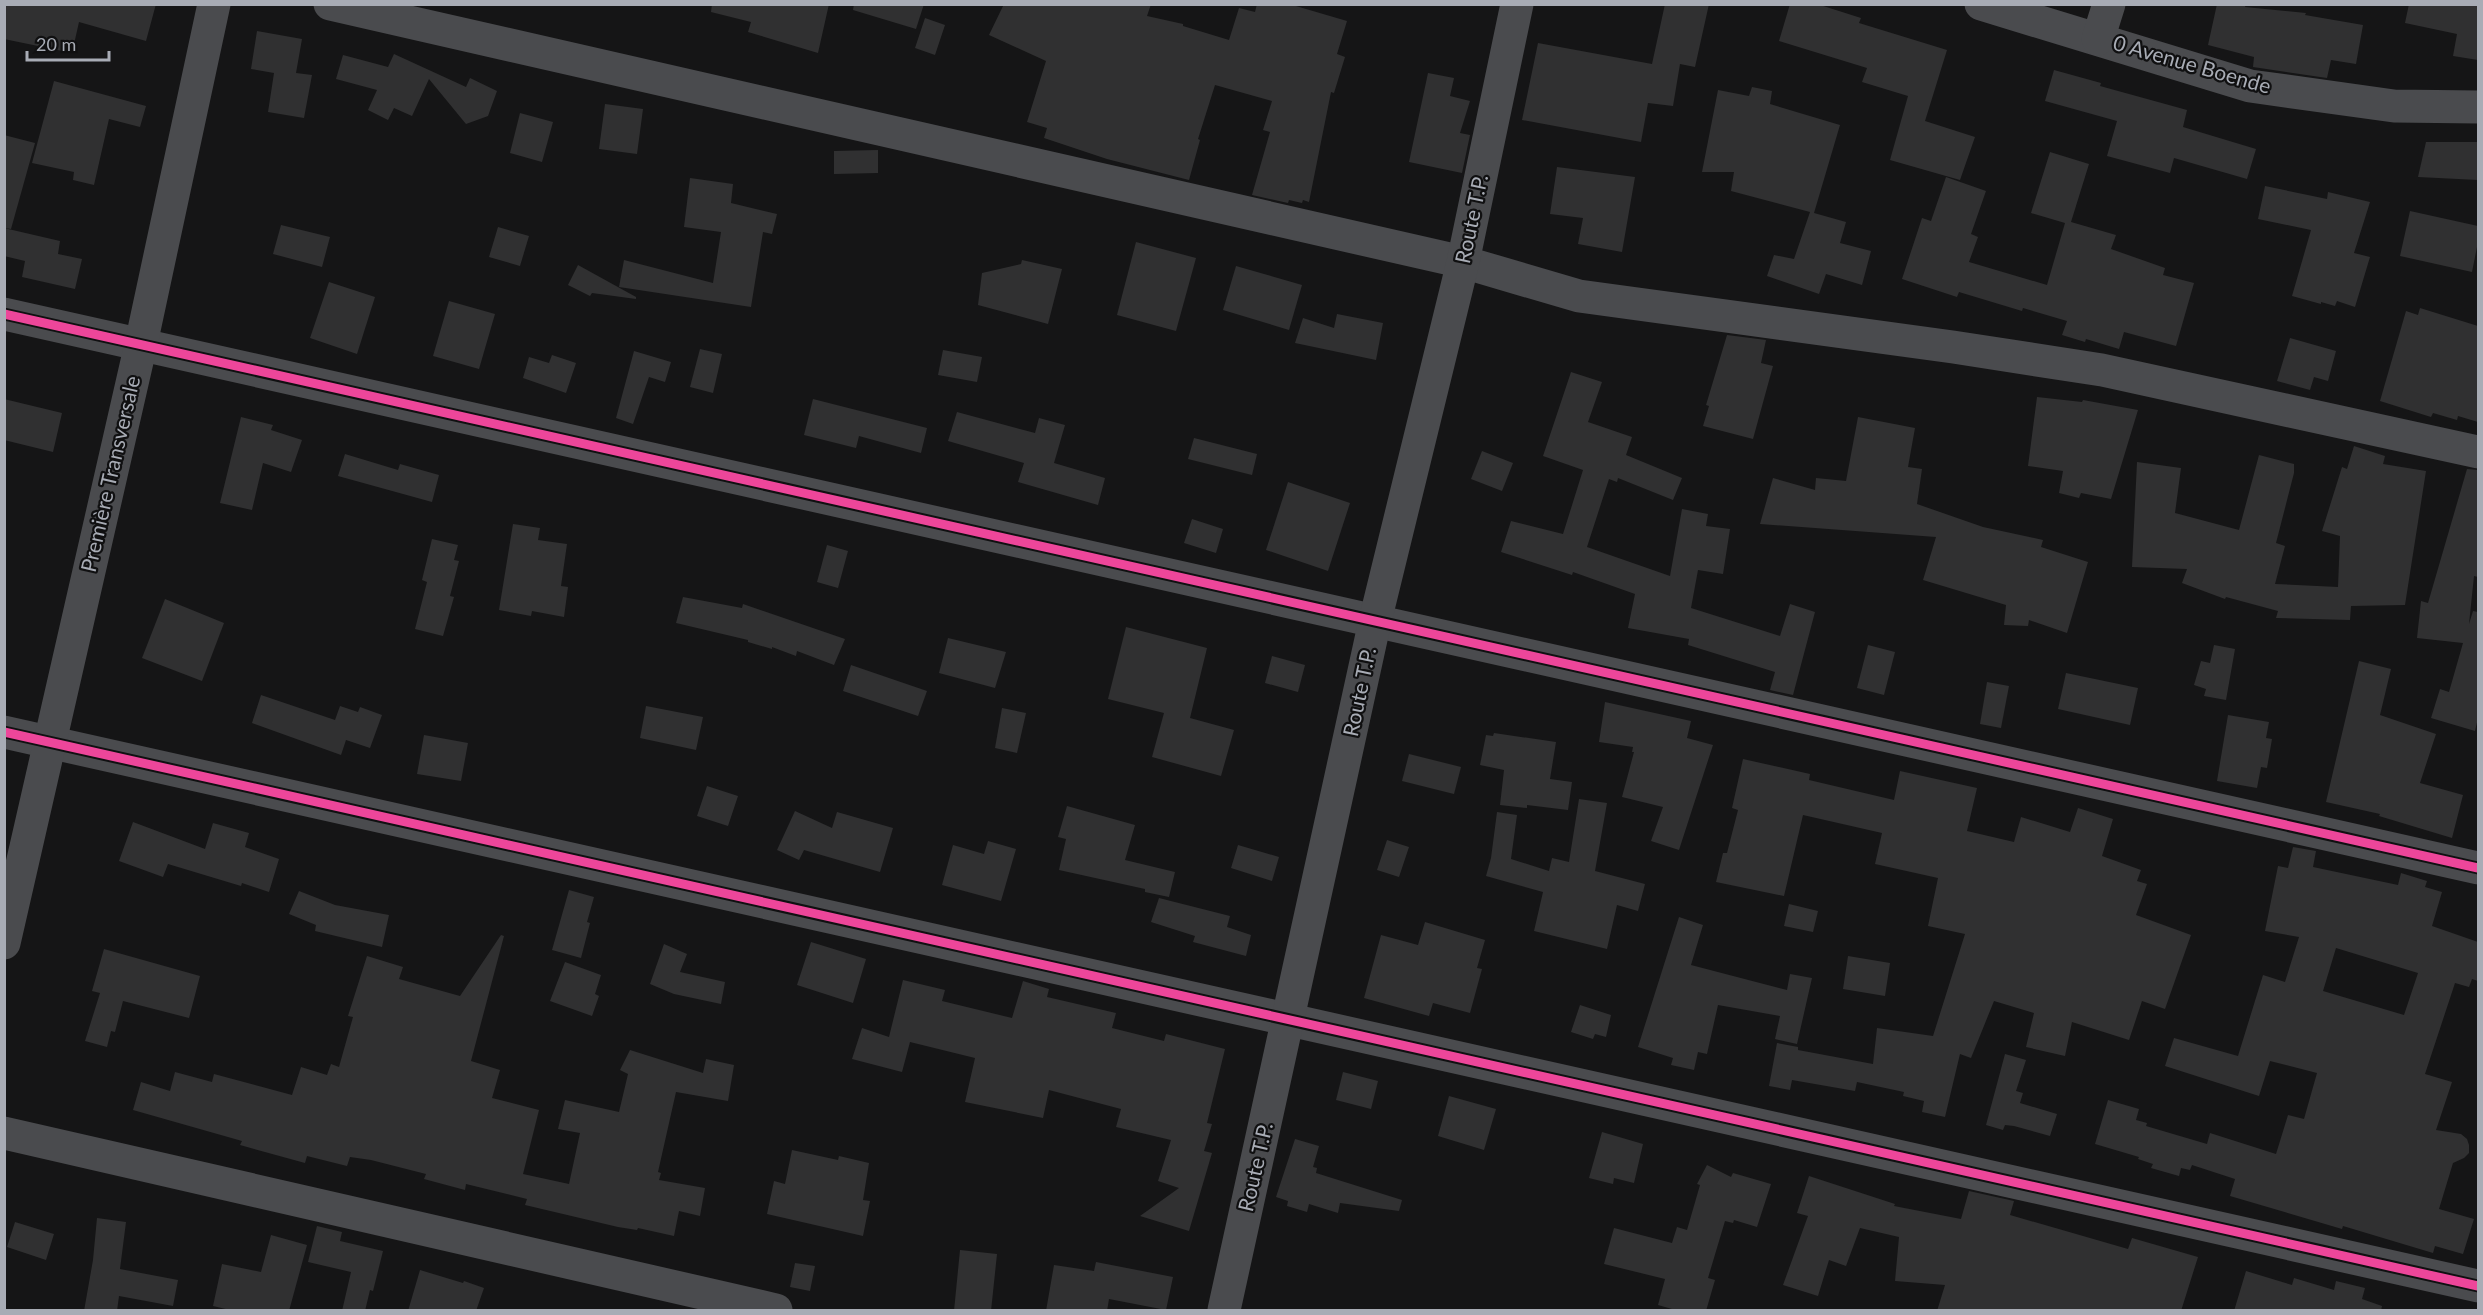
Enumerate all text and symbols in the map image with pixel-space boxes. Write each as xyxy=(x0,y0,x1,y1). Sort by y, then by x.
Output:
scale bar xyxy=(27,24,110,62)
street label: 0 Avenue Boende xyxy=(2111,29,2274,98)
text: 20 m xyxy=(36,33,76,55)
street label: Route T.P. xyxy=(1449,172,1492,266)
street label: Première Transversale xyxy=(75,373,144,574)
street label: Route T.P. xyxy=(1337,645,1380,739)
street label: Route T.P. xyxy=(1232,1120,1277,1214)

